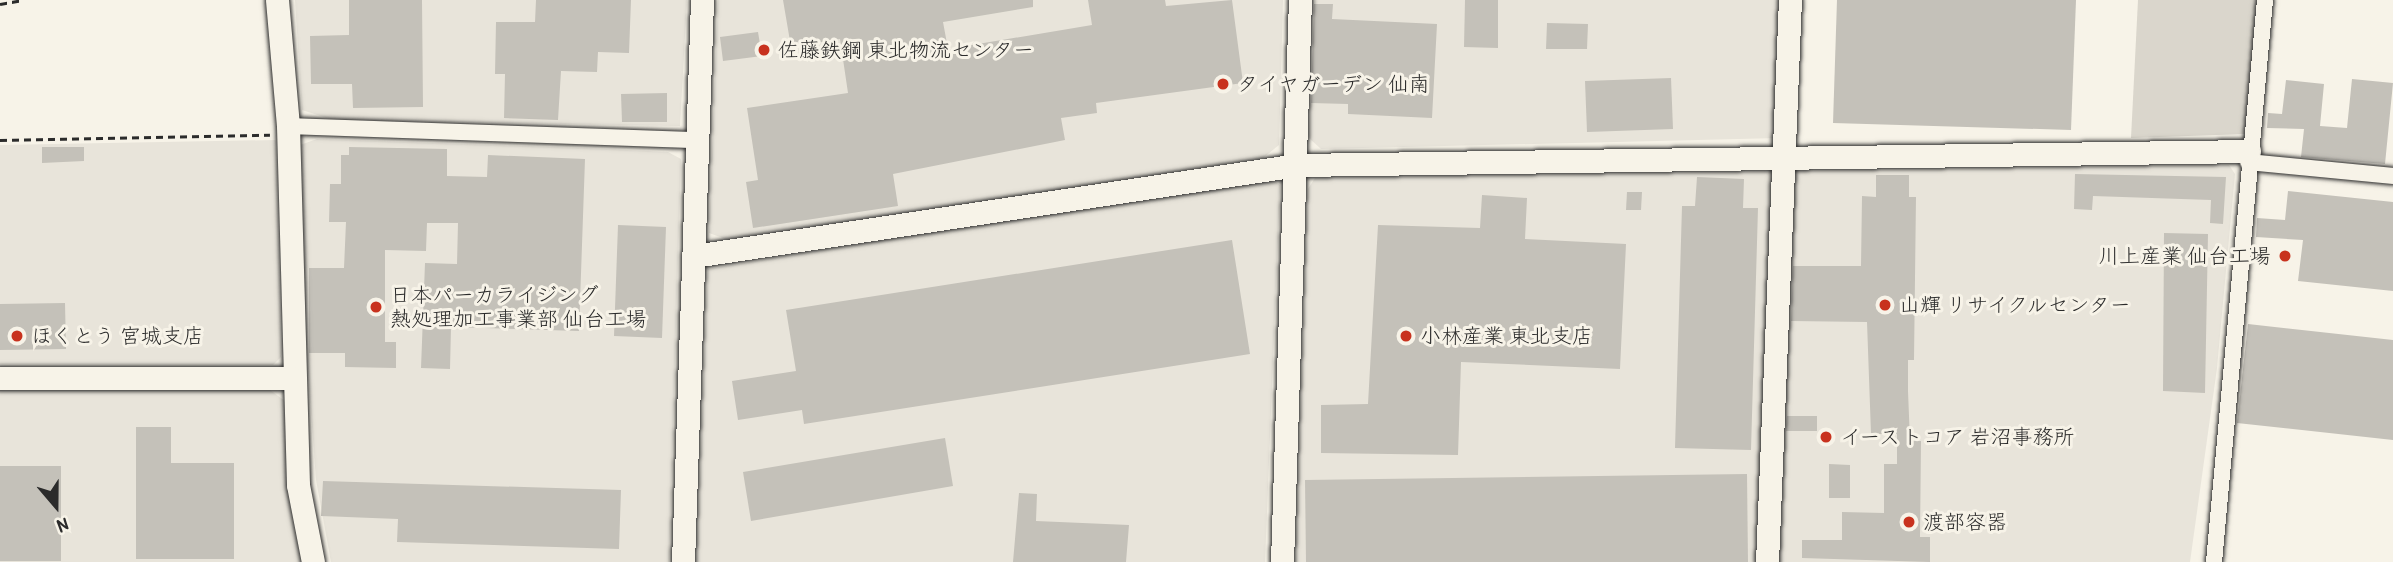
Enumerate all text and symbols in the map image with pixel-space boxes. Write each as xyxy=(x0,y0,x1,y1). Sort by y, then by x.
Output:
place label: 佐藤鉄鋼 東北物流センター xyxy=(778,37,1035,63)
marker: 佐藤鉄鋼 東北物流センター xyxy=(756,42,772,58)
place label: タイヤガーデン 仙南 xyxy=(1237,71,1431,97)
marker: タイヤガーデン 仙南 xyxy=(1215,76,1231,92)
place label: 川上産業 仙台工場 xyxy=(2098,243,2271,269)
marker: 川上産業 仙台工場 xyxy=(2277,248,2293,264)
place label: 日本パーカライジング 熱処理加工事業部 仙台工場 xyxy=(390,282,647,332)
place label: 山輝 リサイクルセンター xyxy=(1899,292,2135,318)
marker: 山輝 リサイクルセンター xyxy=(1877,297,1893,313)
marker: 日本パーカライジング 熱処理加工事業部 仙台工場 xyxy=(368,299,384,315)
place label: ほくとう 宮城支店 xyxy=(31,323,204,349)
place label: 小林産業 東北支店 xyxy=(1420,323,1593,349)
marker: ほくとう 宮城支店 xyxy=(9,328,25,344)
marker: 小林産業 東北支店 xyxy=(1398,328,1414,344)
place label: イーストコア 岩沼事務所 xyxy=(1840,424,2074,450)
marker: イーストコア 岩沼事務所 xyxy=(1818,429,1834,445)
north arrow xyxy=(21,471,91,541)
place label: 渡部容器 xyxy=(1923,509,2007,535)
text: N xyxy=(54,512,72,540)
marker: 渡部容器 xyxy=(1901,514,1917,530)

